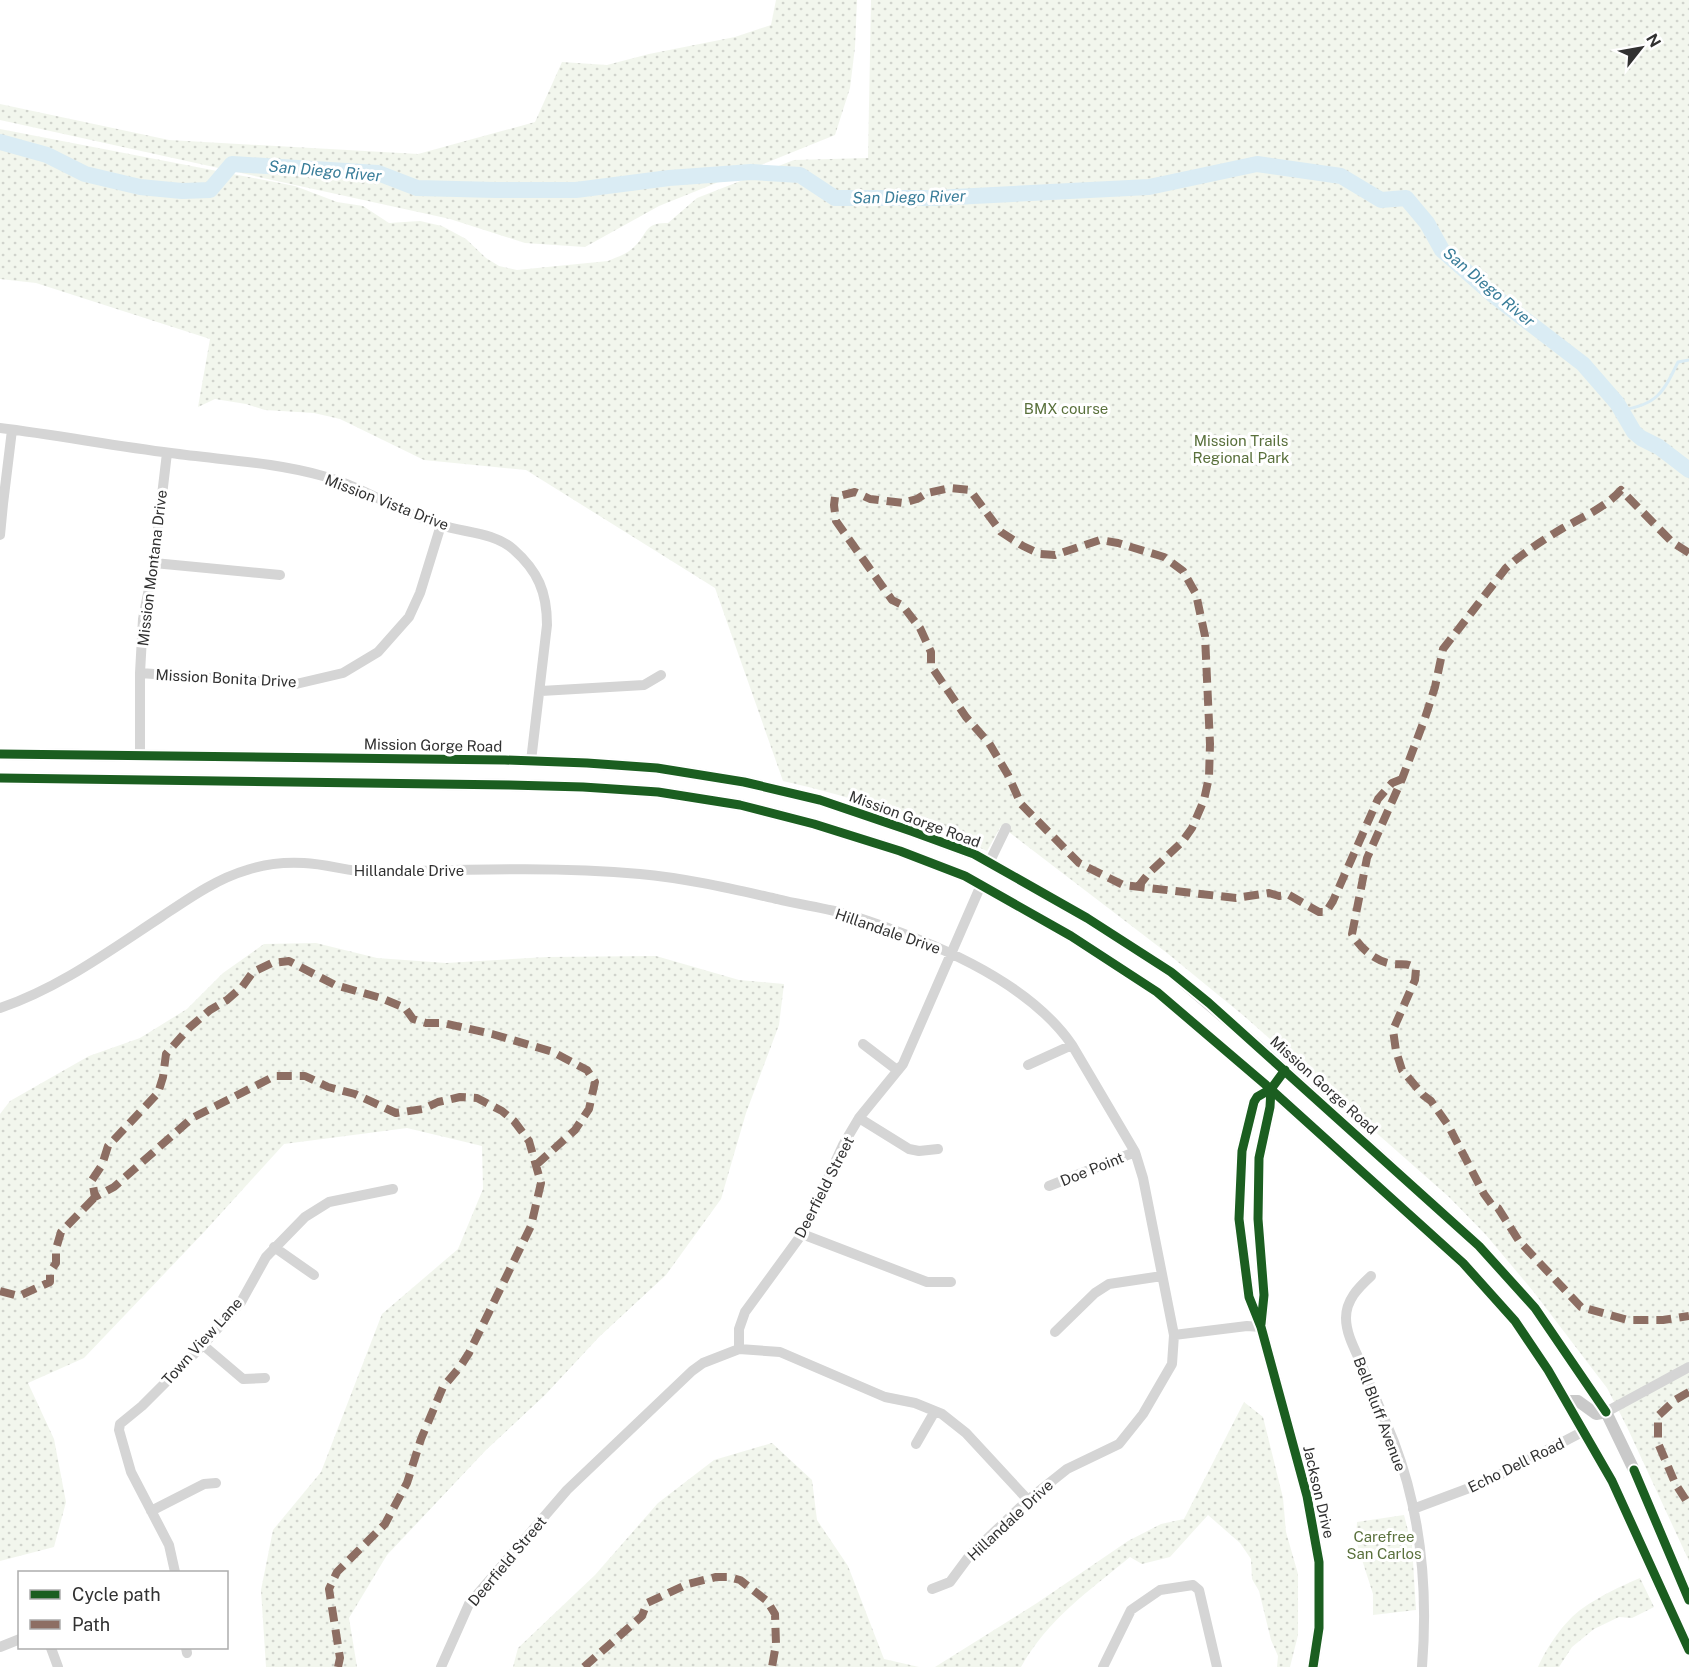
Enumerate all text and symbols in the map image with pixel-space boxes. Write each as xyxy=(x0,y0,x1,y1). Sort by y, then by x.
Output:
north arrow xyxy=(1611,18,1671,78)
text: N xyxy=(1642,30,1665,51)
water label: San Diego River xyxy=(268,157,383,185)
water label: San Diego River xyxy=(852,186,967,207)
water label: San Diego River xyxy=(1439,243,1539,331)
park label: BMX course xyxy=(1024,400,1108,417)
park label: Mission Trails Regional Park xyxy=(1193,432,1289,466)
street label: Mission Vista Drive xyxy=(323,471,451,533)
street label: Mission Montana Drive xyxy=(134,489,170,647)
street label: Mission Bonita Drive xyxy=(155,666,297,690)
street label: Mission Gorge Road xyxy=(364,735,502,755)
street label: Mission Gorge Road xyxy=(847,787,983,851)
street label: Hillandale Drive xyxy=(354,862,464,879)
street label: Hillandale Drive xyxy=(833,905,943,957)
street label: Mission Gorge Road xyxy=(1267,1032,1381,1138)
street label: Deerfield Street xyxy=(791,1133,857,1241)
street label: Doe Point xyxy=(1058,1149,1126,1189)
street label: Town View Lane xyxy=(158,1294,246,1388)
street label: Bell Bluff Avenue xyxy=(1350,1355,1410,1473)
street label: Echo Dell Road xyxy=(1465,1434,1567,1496)
street label: Jackson Drive xyxy=(1300,1444,1338,1540)
street label: Hillandale Drive xyxy=(964,1476,1056,1564)
street label: Deerfield Street xyxy=(465,1513,550,1609)
park label: Carefree San Carlos xyxy=(1346,1528,1422,1562)
legend xyxy=(18,1571,228,1649)
text: Cycle path xyxy=(72,1584,161,1605)
text: Path xyxy=(72,1614,110,1635)

